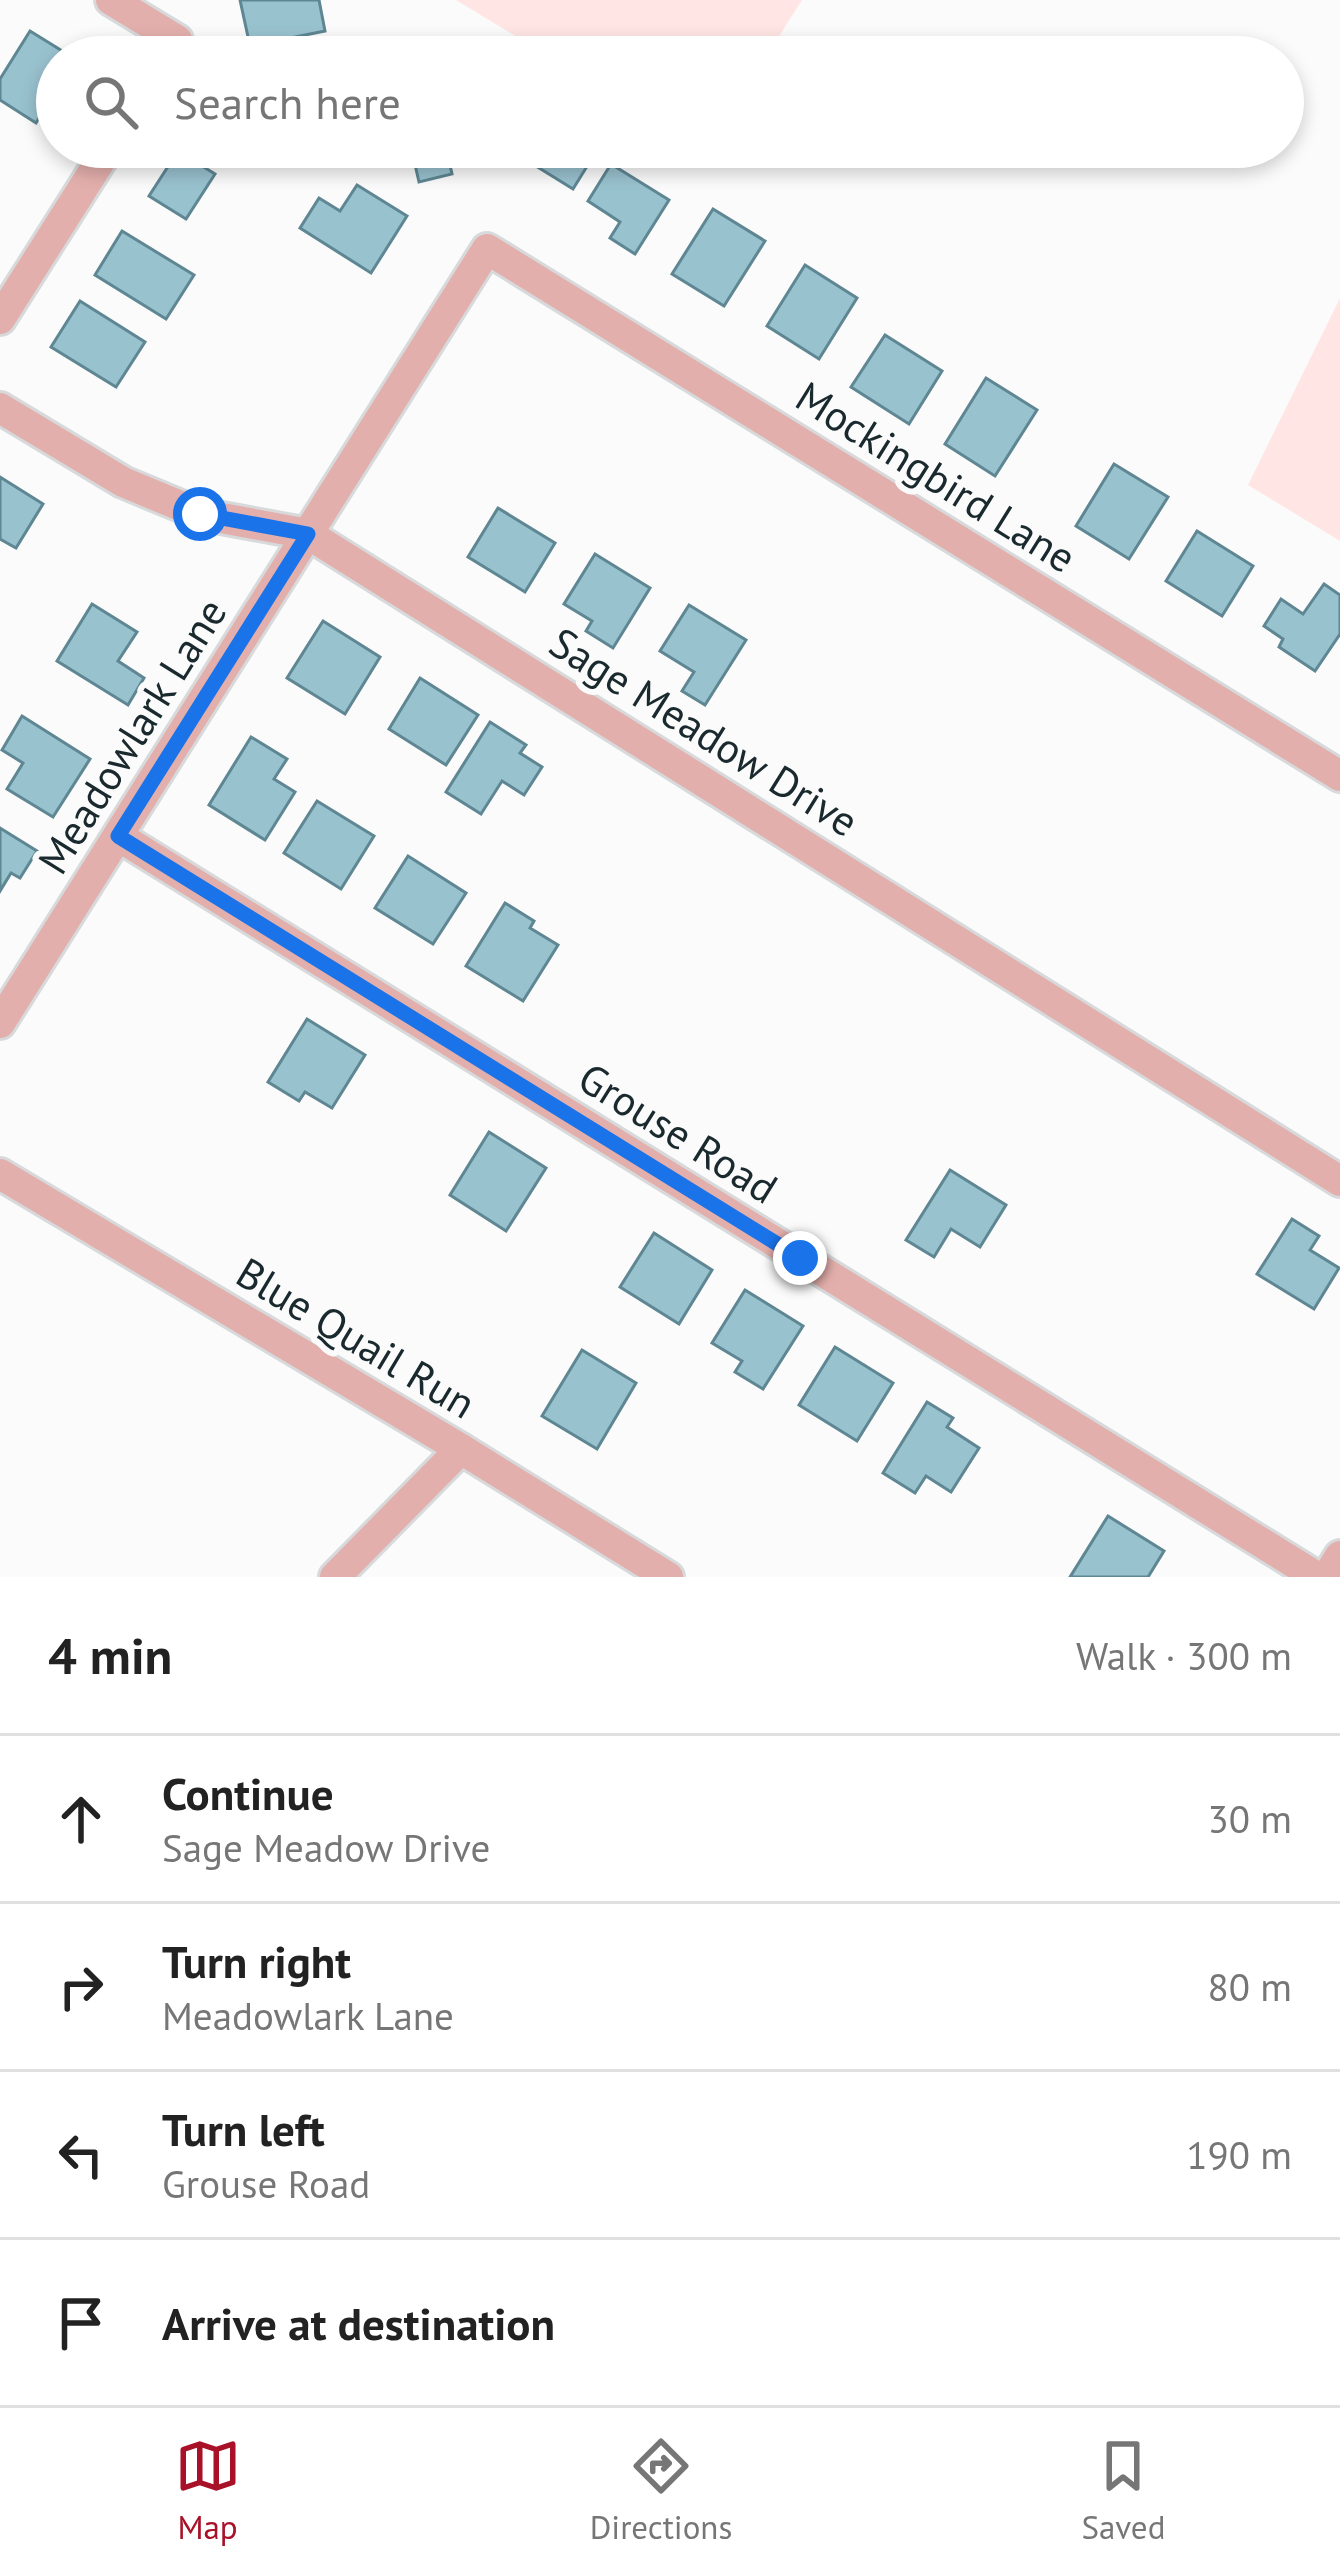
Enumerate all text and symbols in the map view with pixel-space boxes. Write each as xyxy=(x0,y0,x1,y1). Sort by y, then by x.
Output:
search box xyxy=(36,36,1304,168)
icon: search xyxy=(78,69,144,135)
text: Search here xyxy=(174,73,401,131)
street label: Mockingbird Lane xyxy=(786,369,1086,585)
route start xyxy=(173,487,227,541)
street label: Meadowlark Lane xyxy=(25,588,238,884)
street label: Sage Meadow Drive xyxy=(540,615,869,849)
street label: Grouse Road xyxy=(569,1050,788,1215)
route end xyxy=(773,1231,827,1285)
street label: Blue Quail Run xyxy=(227,1245,486,1430)
text: 4 min xyxy=(48,1622,172,1688)
text: Walk · 300 m xyxy=(1076,1630,1292,1681)
text: Continue xyxy=(162,1764,334,1822)
icon: ahead xyxy=(48,1786,114,1852)
text: 30 m xyxy=(1207,1793,1292,1844)
text: Sage Meadow Drive xyxy=(162,1822,490,1873)
text: Turn right xyxy=(162,1932,351,1990)
icon: right xyxy=(48,1954,114,2020)
text: 80 m xyxy=(1207,1961,1292,2012)
text: Meadowlark Lane xyxy=(162,1990,454,2041)
text: Turn left xyxy=(162,2100,325,2158)
icon: left xyxy=(48,2122,114,2188)
text: 190 m xyxy=(1186,2129,1292,2180)
text: Grouse Road xyxy=(162,2158,370,2209)
icon: arrive xyxy=(48,2290,114,2356)
text: Arrive at destination xyxy=(162,2294,555,2352)
tab: Map xyxy=(175,2433,241,2548)
tab: Directions xyxy=(590,2433,732,2548)
tab: Saved xyxy=(1081,2433,1165,2548)

